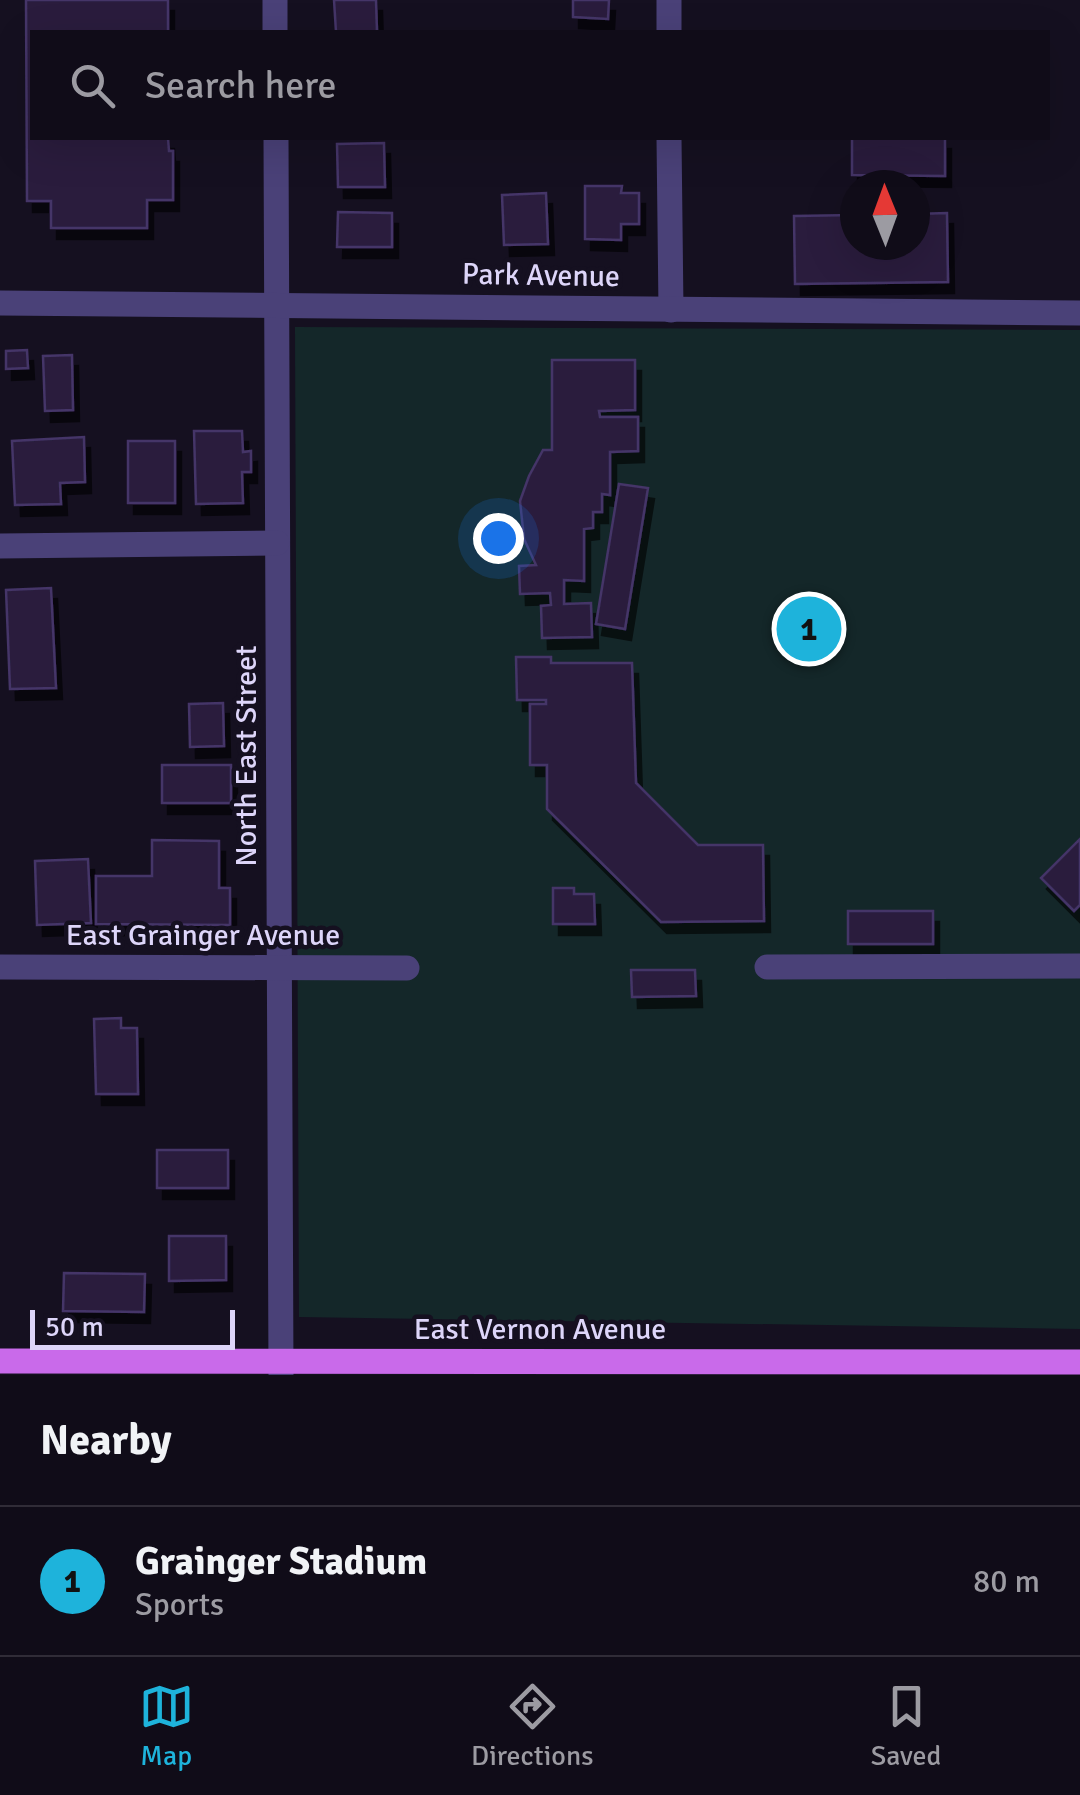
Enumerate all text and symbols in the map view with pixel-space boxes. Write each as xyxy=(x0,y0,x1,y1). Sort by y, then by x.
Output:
search box xyxy=(30,30,1050,140)
icon: search xyxy=(65,58,120,113)
text: Search here xyxy=(145,62,337,109)
north arrow xyxy=(840,170,930,260)
street label: Park Avenue xyxy=(462,256,620,295)
your location xyxy=(473,513,524,564)
pin: 1 xyxy=(776,592,842,666)
street label: North East Street xyxy=(228,645,265,867)
street label: East Grainger Avenue xyxy=(66,917,340,954)
scale bar xyxy=(30,1305,235,1350)
text: 50 m xyxy=(45,1310,104,1344)
street label: East Vernon Avenue xyxy=(414,1311,666,1348)
text: Nearby xyxy=(40,1415,172,1466)
text: Grainger Stadium xyxy=(135,1538,427,1585)
text: 1 xyxy=(64,1562,81,1601)
text: 80 m xyxy=(973,1562,1040,1601)
text: Sports xyxy=(135,1585,224,1624)
tab: Map xyxy=(139,1679,194,1773)
tab: Directions xyxy=(471,1679,593,1773)
tab: Saved xyxy=(871,1679,941,1773)

